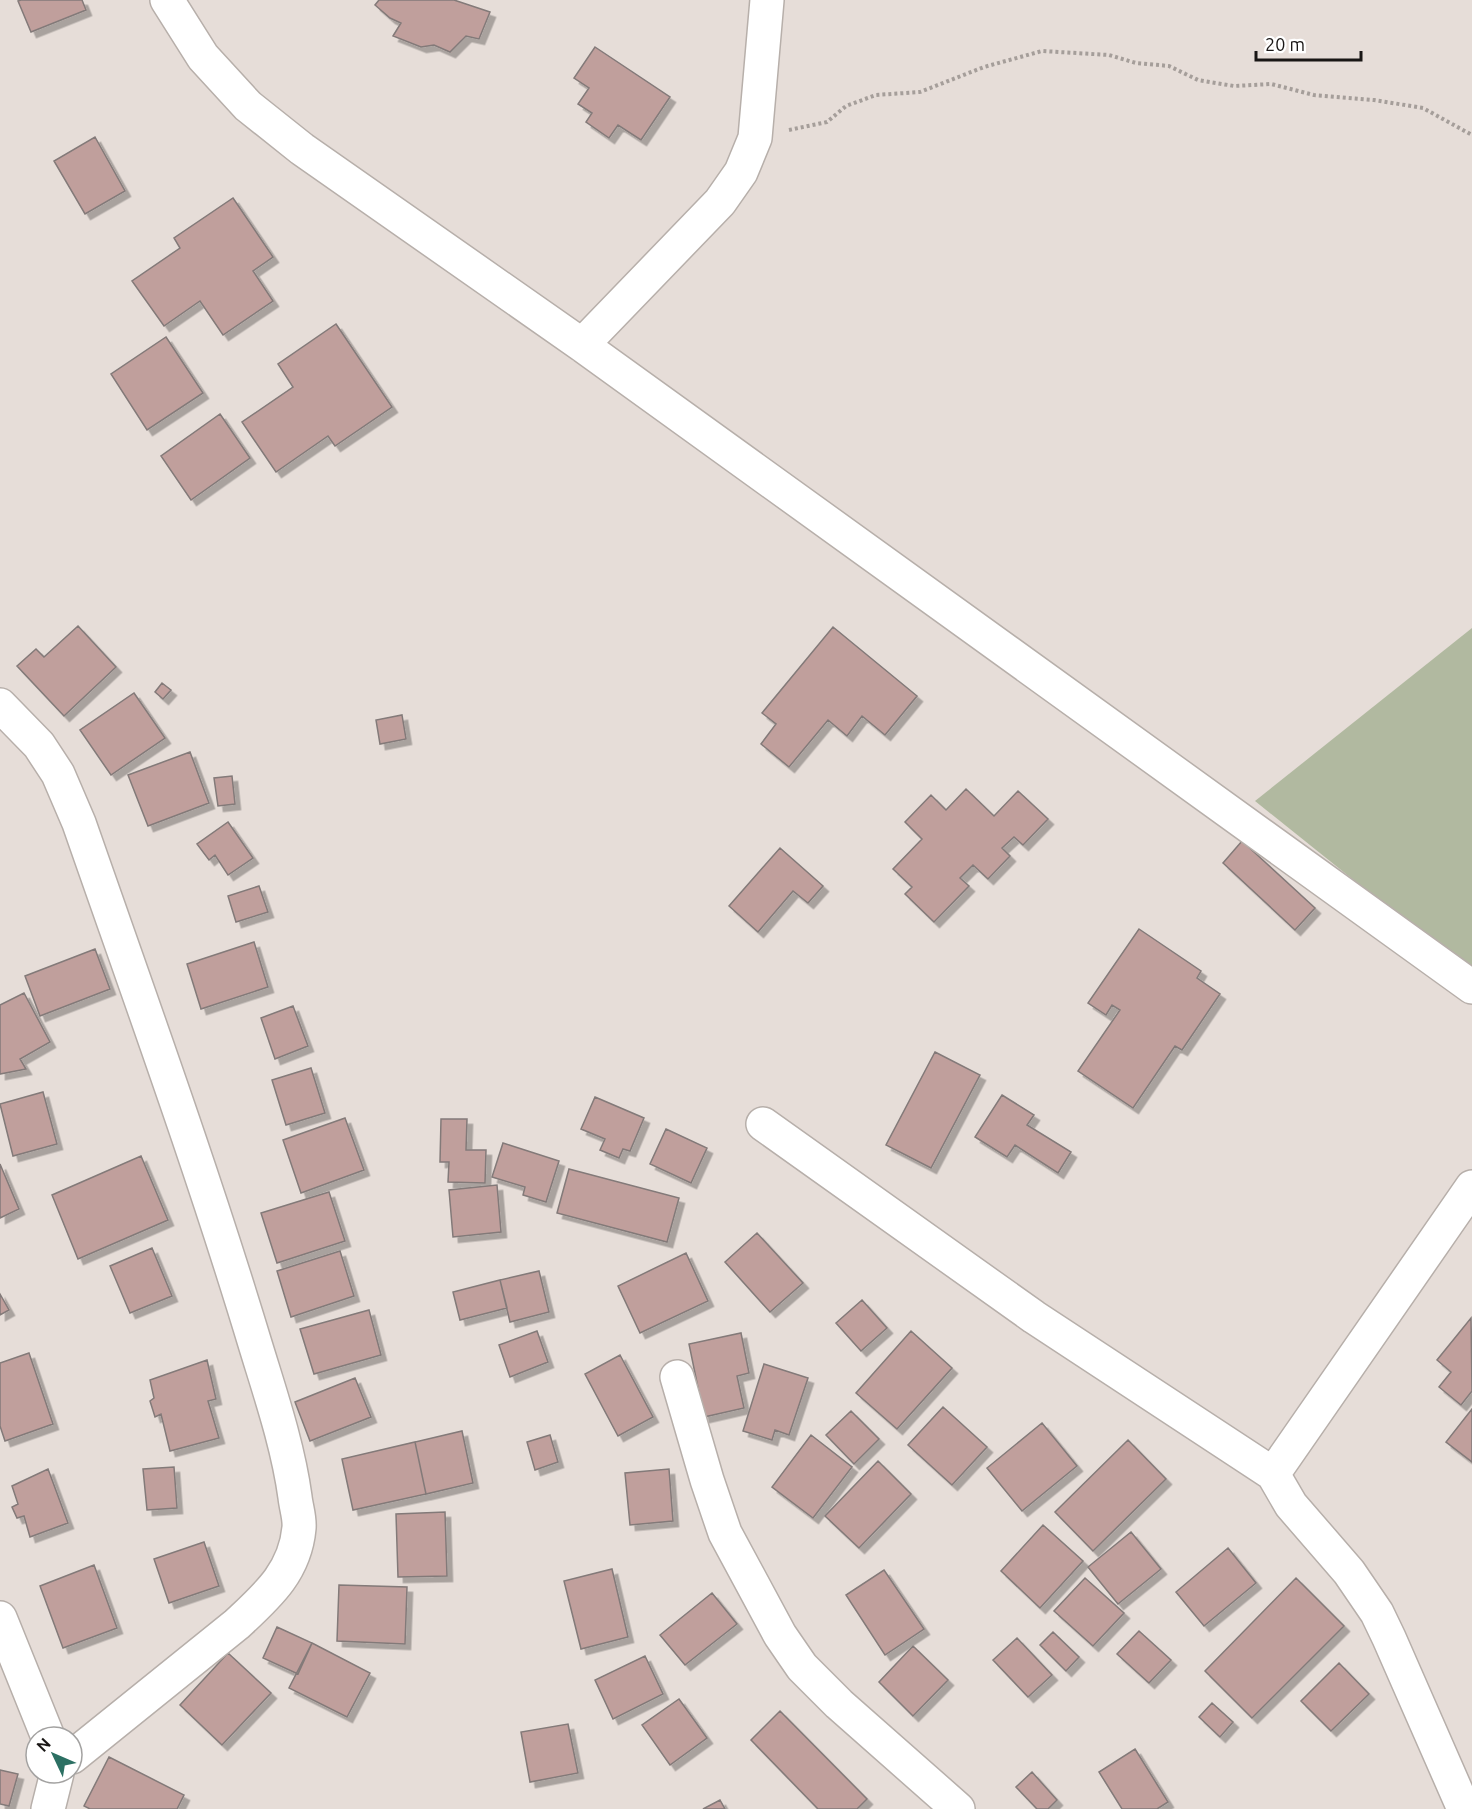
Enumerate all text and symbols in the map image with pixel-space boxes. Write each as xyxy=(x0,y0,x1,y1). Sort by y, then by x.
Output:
scale bar xyxy=(1256,24,1361,62)
text: 20 m xyxy=(1265,34,1305,54)
north arrow xyxy=(24,1725,84,1785)
text: N xyxy=(33,1734,54,1755)

